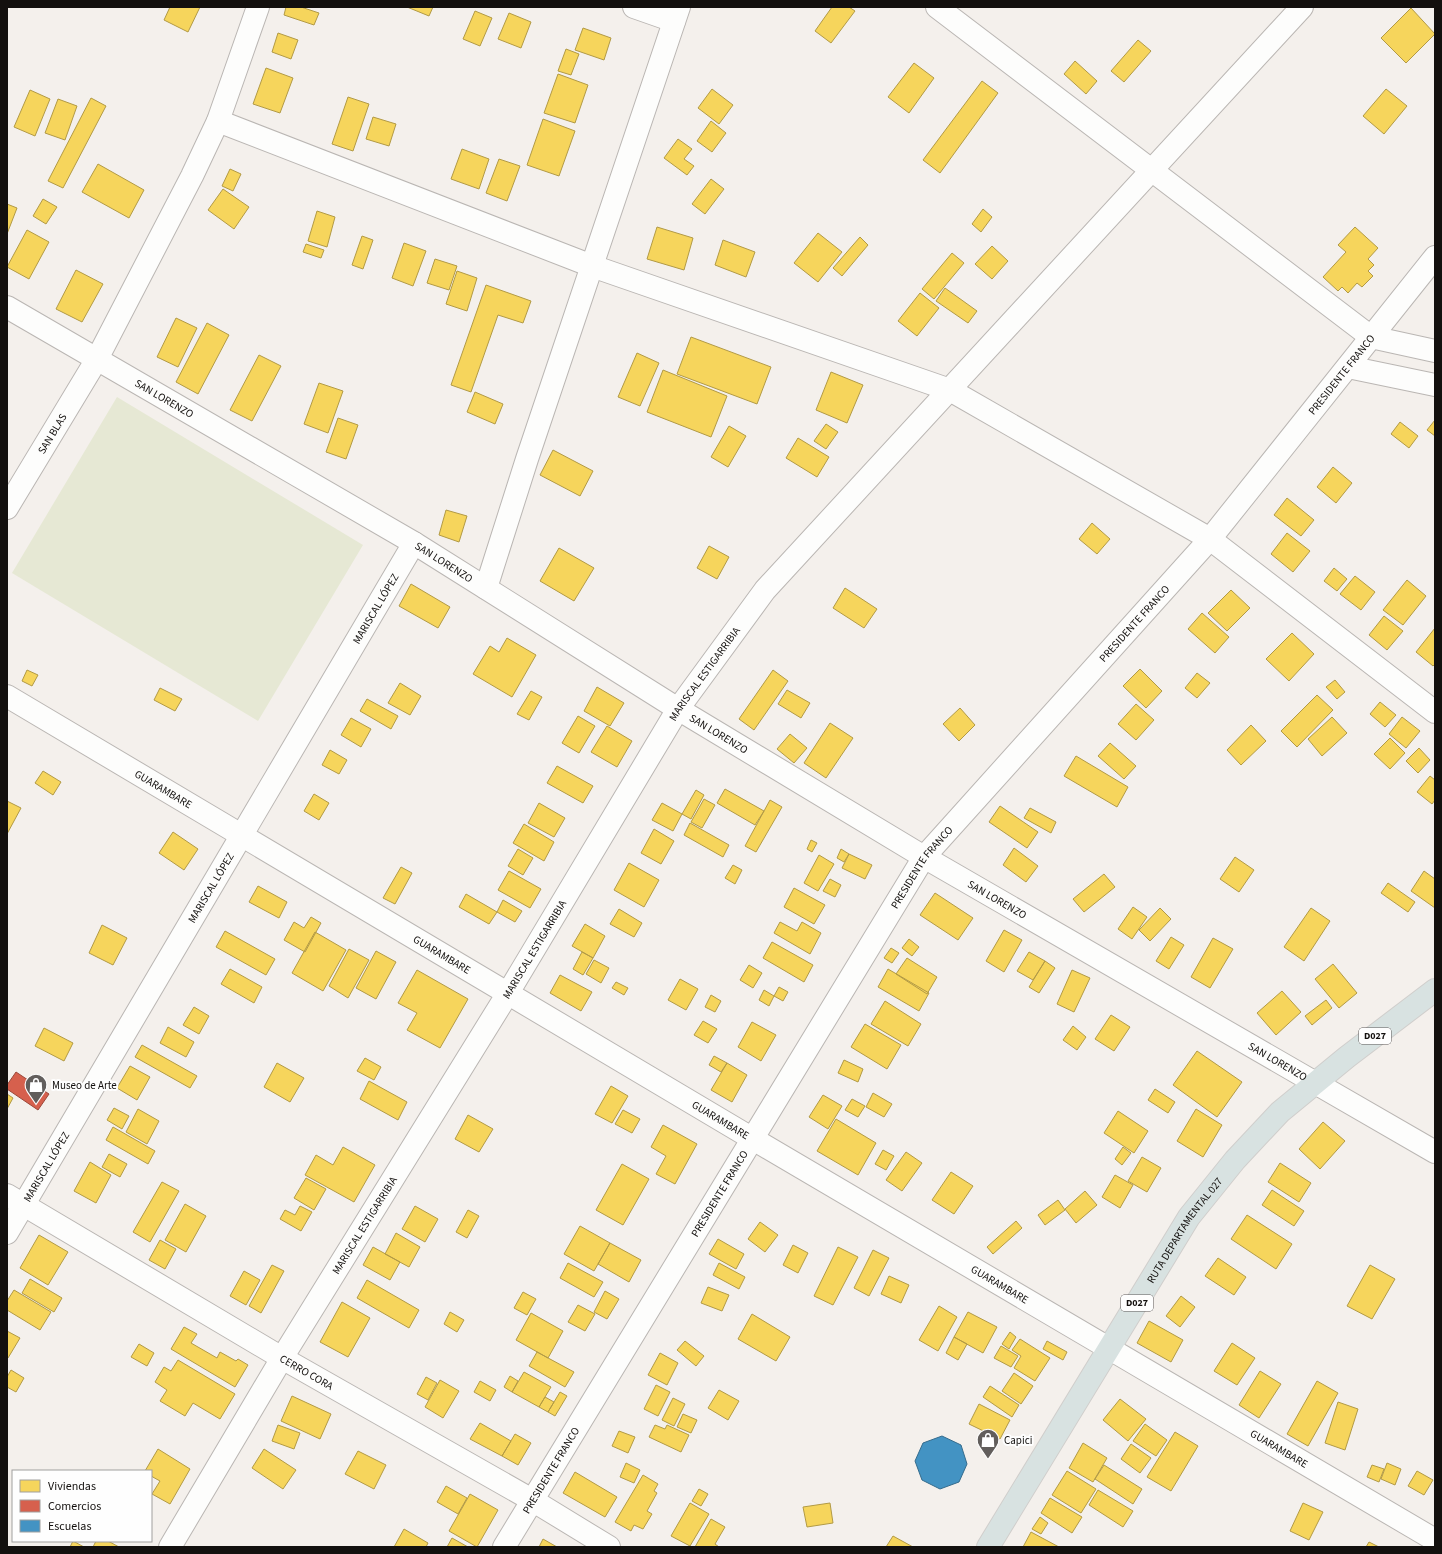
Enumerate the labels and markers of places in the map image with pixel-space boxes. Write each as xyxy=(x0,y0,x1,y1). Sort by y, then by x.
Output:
shop icon: Museo de Arte xyxy=(23,1072,49,1105)
place label: Museo de Arte xyxy=(52,1078,117,1093)
shop icon: Capici xyxy=(975,1427,1001,1460)
place label: Capici xyxy=(1004,1433,1032,1448)

